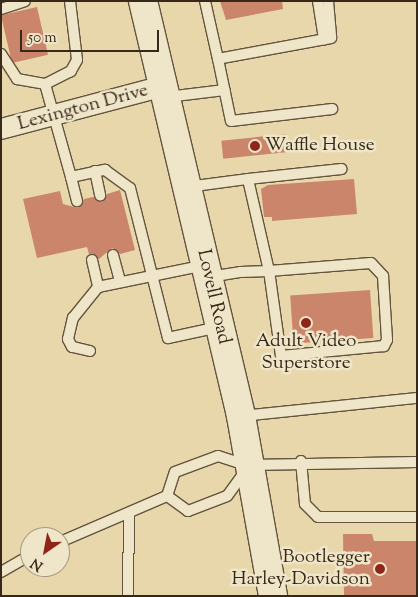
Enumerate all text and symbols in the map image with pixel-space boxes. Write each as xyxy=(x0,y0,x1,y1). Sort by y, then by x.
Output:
scale bar xyxy=(22,20,161,52)
text: 50 m xyxy=(28,28,57,49)
street label: Lexington Drive xyxy=(15,80,151,136)
place label: Waffle House xyxy=(265,135,375,157)
marker: Waffle House xyxy=(249,140,261,152)
street label: Lovell Road xyxy=(191,247,235,347)
marker: Adult Video Superstore xyxy=(300,317,312,329)
place label: Adult Video Superstore xyxy=(256,331,356,375)
north arrow xyxy=(20,527,70,577)
place label: Bootlegger Harley-Davidson xyxy=(232,547,370,591)
text: N xyxy=(27,552,48,575)
marker: Bootlegger Harley-Davidson xyxy=(374,563,386,575)

